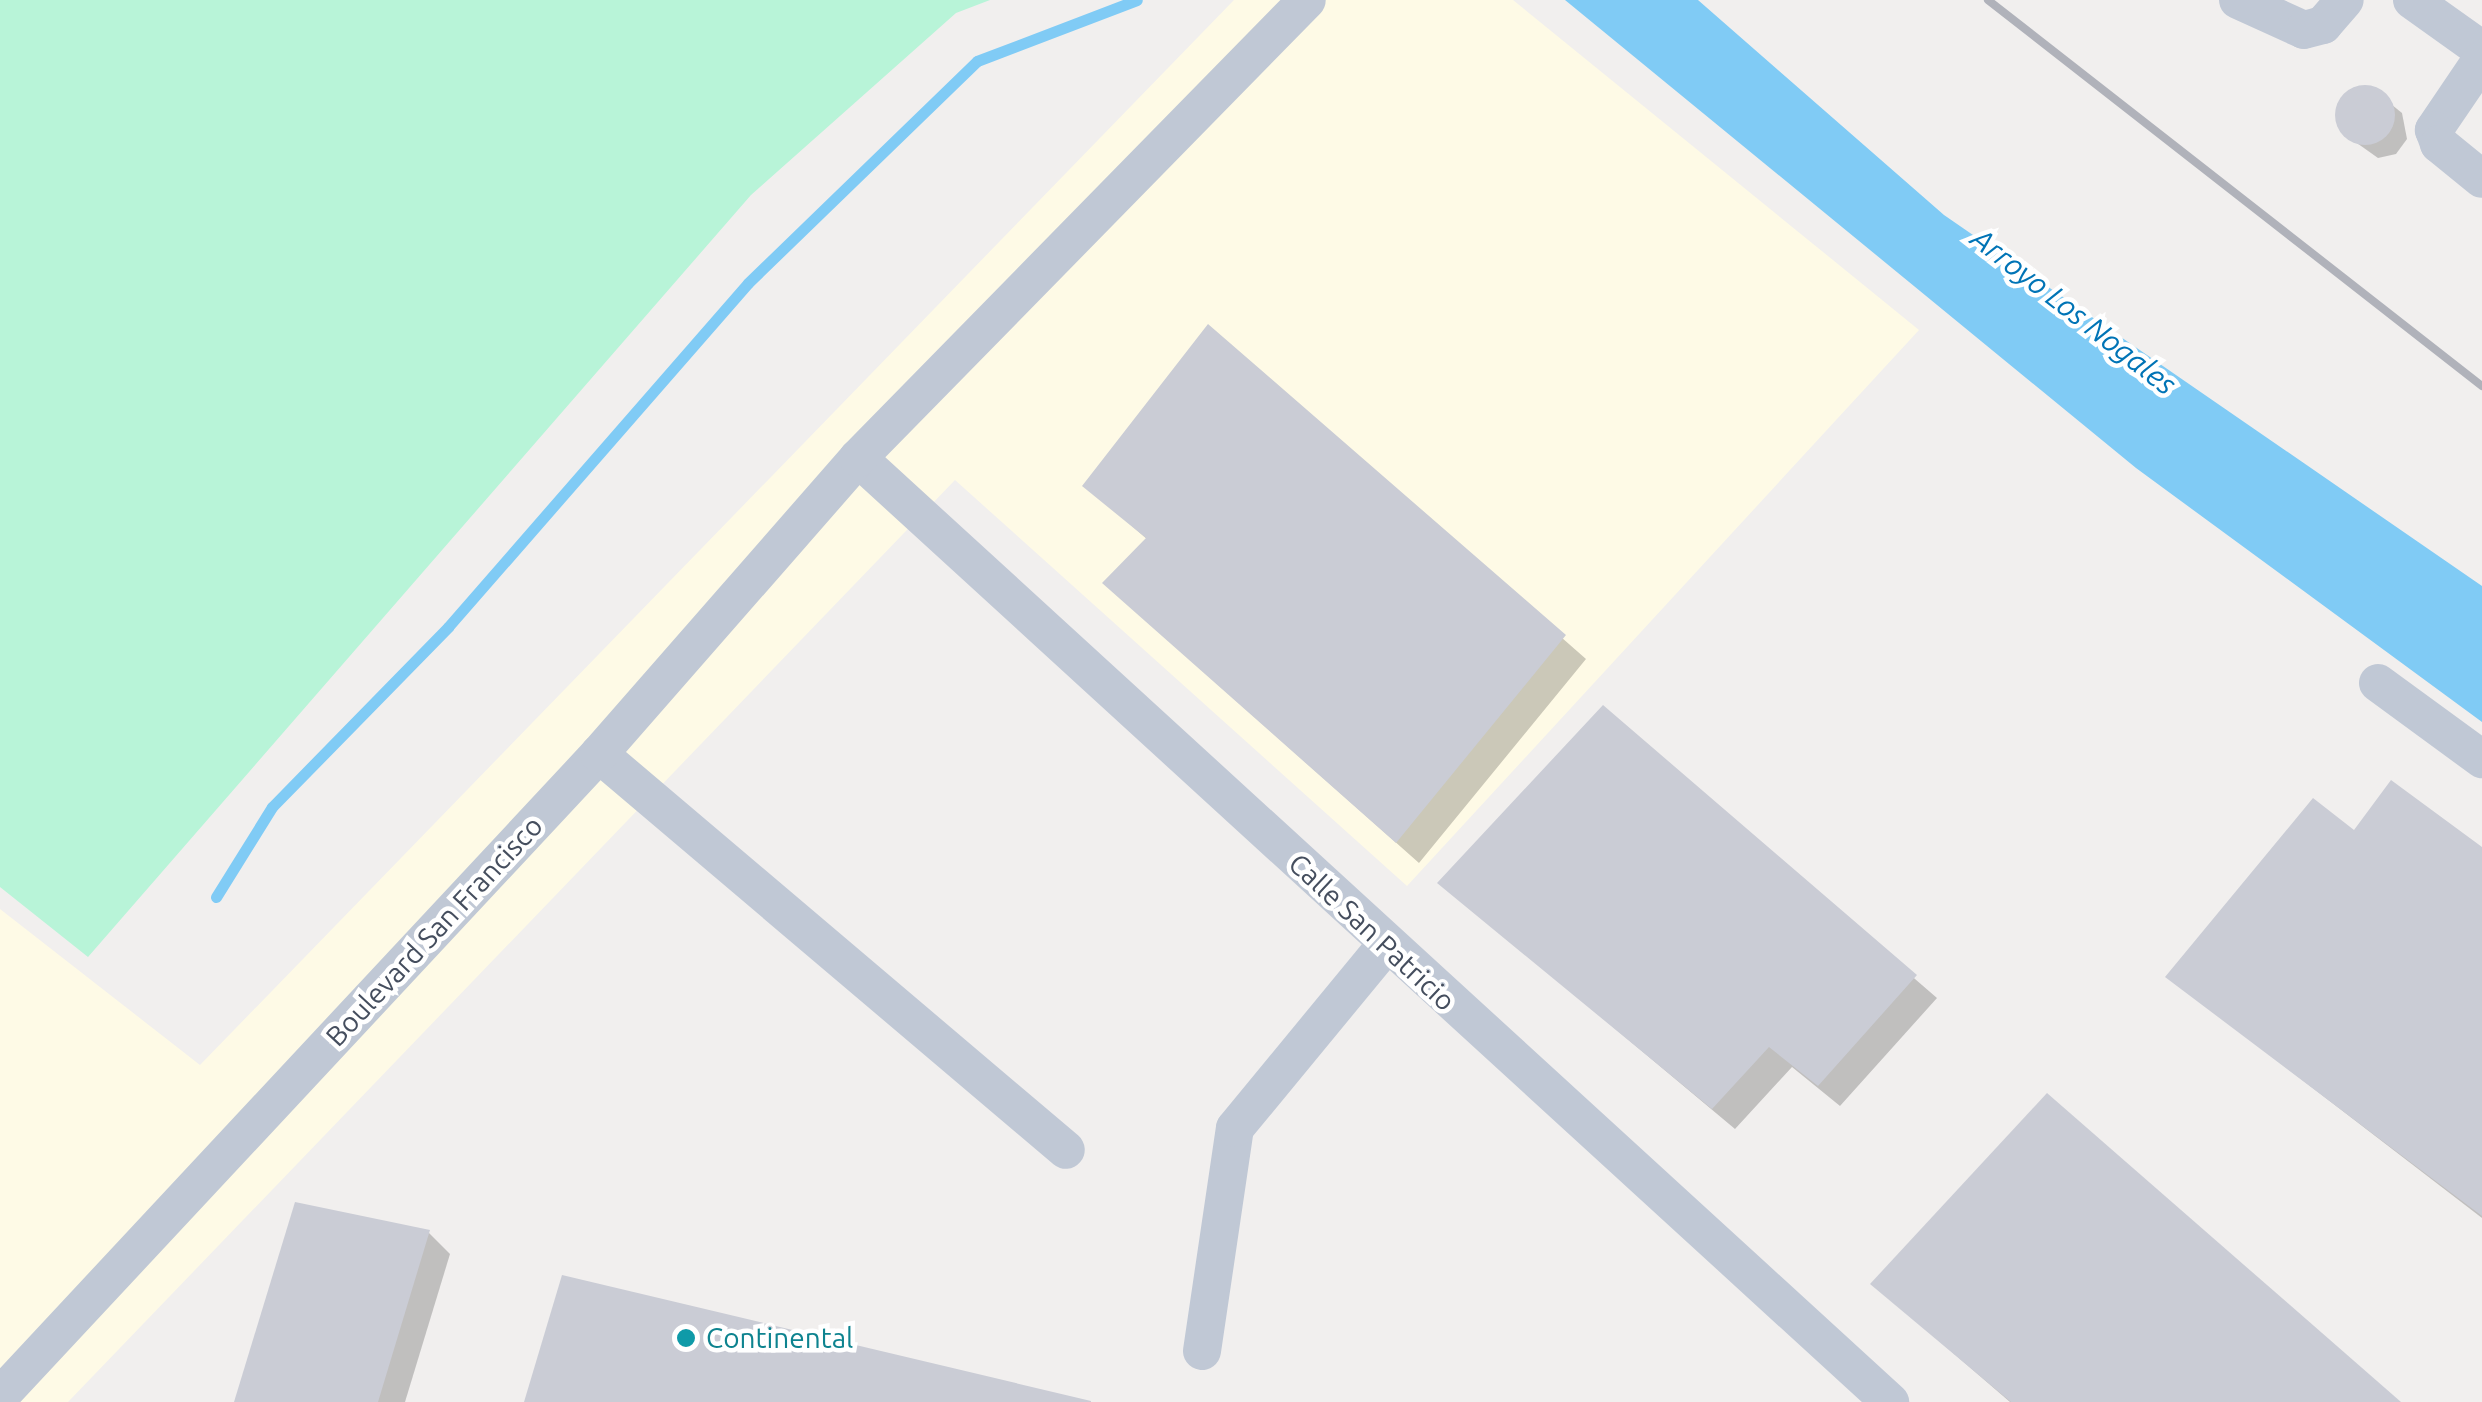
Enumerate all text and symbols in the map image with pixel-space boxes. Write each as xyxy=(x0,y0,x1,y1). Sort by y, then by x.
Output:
water label: Arroyo Los Nogales xyxy=(1964,220,2184,402)
street label: Boulevard San Francisco xyxy=(319,809,549,1053)
street label: Calle San Patricio xyxy=(1282,846,1462,1018)
place label: Continental xyxy=(706,1321,853,1355)
marker: Continental xyxy=(675,1327,697,1349)

